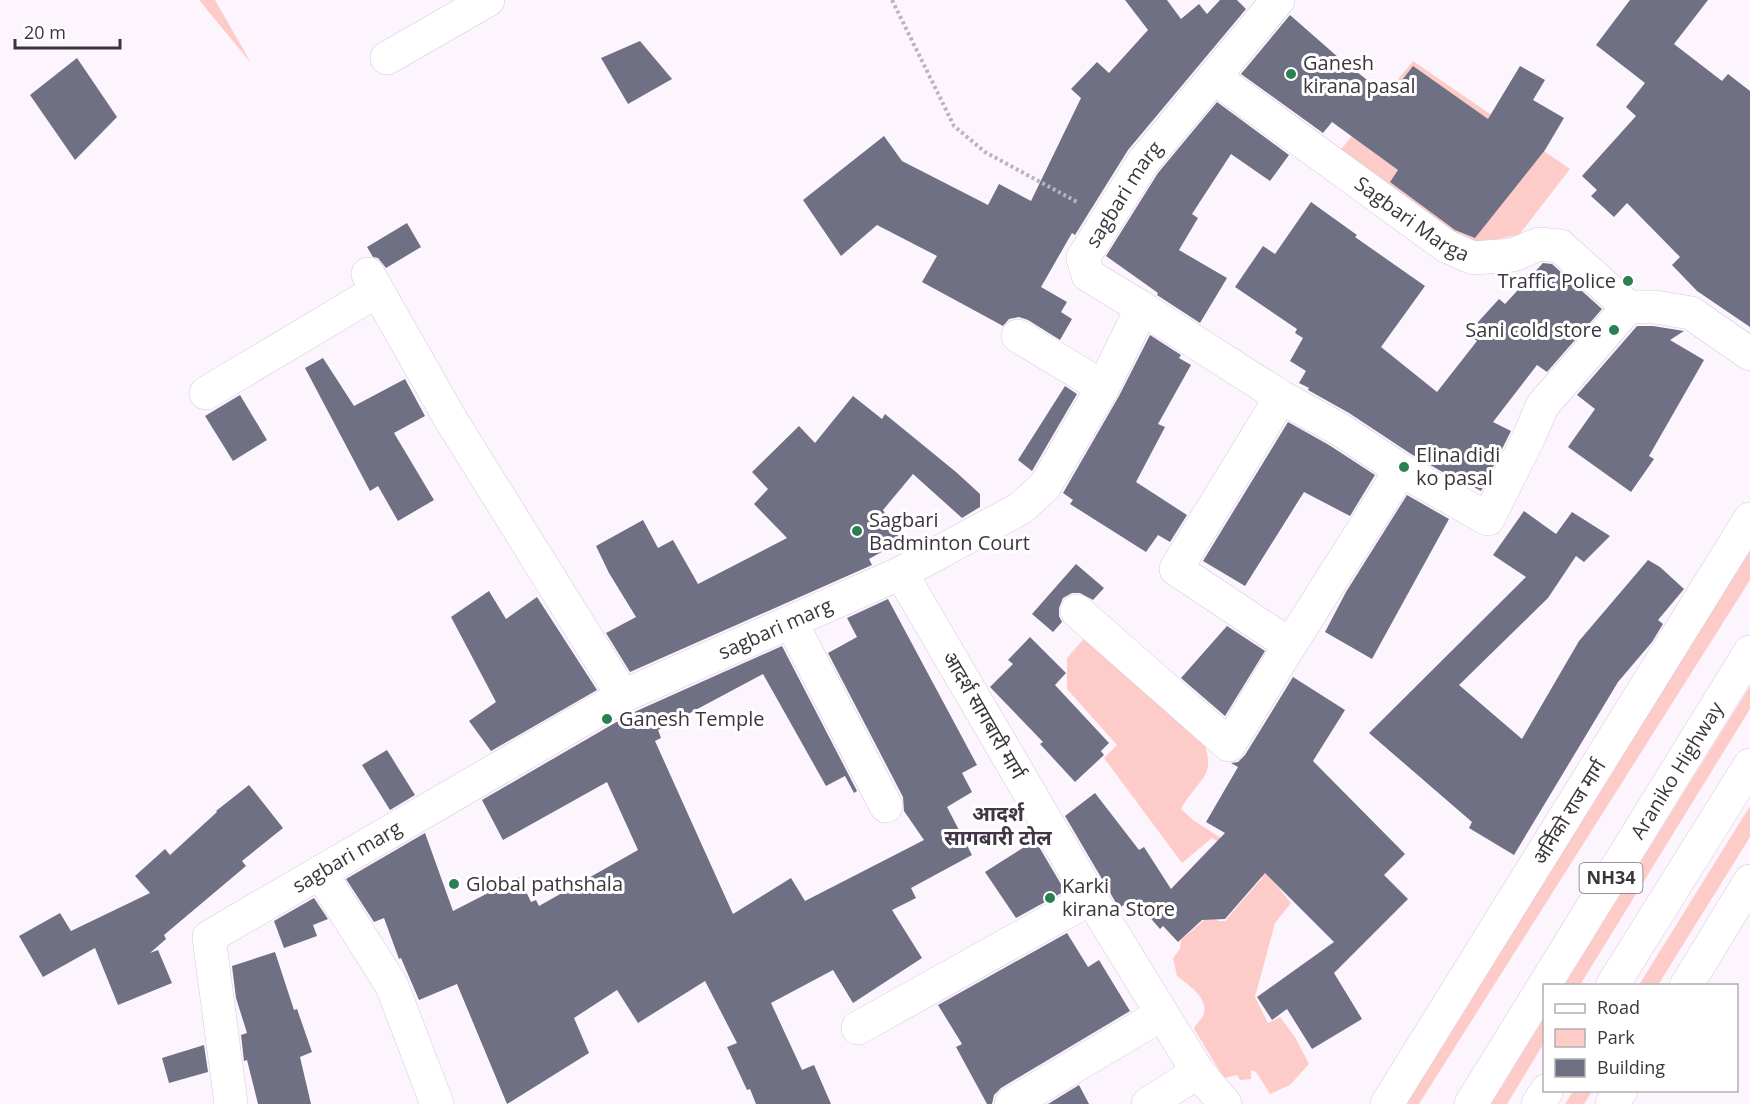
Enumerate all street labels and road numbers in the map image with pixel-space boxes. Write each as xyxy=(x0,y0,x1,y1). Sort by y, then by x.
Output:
street label: sagbari marg xyxy=(1079,135,1168,252)
street label: Sagbari Marga xyxy=(1349,170,1474,268)
street label: sagbari marg xyxy=(714,591,836,665)
street label: आदर्श सागबारी मार्ग xyxy=(937,646,1032,784)
street label: Araniko Highway xyxy=(1624,696,1730,844)
street label: अर्निको राज मार्ग xyxy=(1526,753,1612,869)
street label: sagbari marg xyxy=(287,814,406,899)
road number: NH34 xyxy=(1580,863,1642,893)

